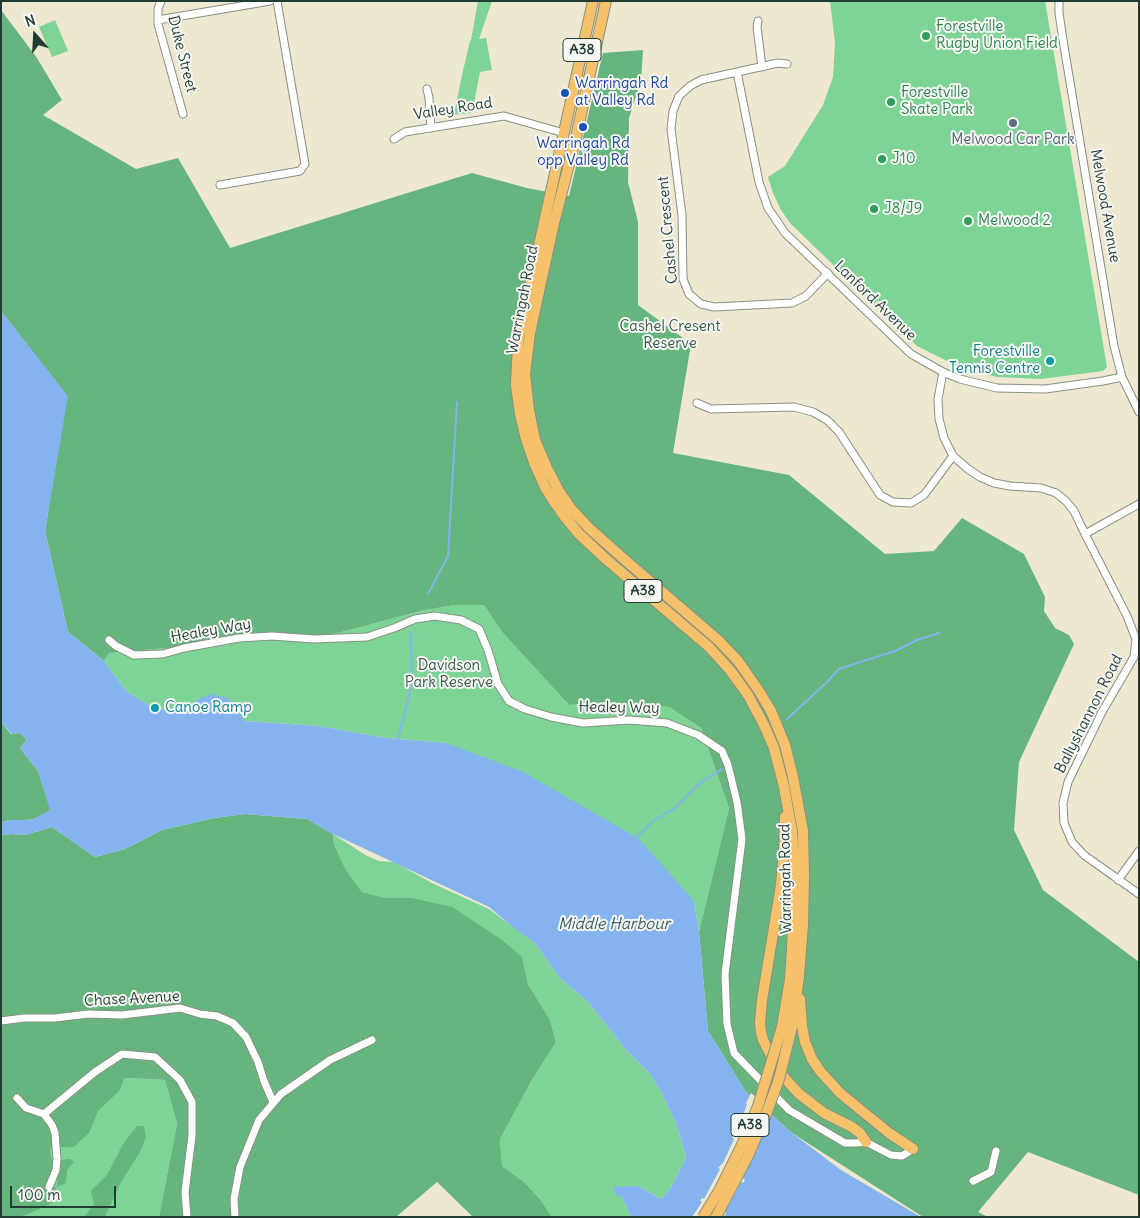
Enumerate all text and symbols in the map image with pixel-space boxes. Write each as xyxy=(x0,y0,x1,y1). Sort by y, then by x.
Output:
north arrow xyxy=(10,10,60,60)
text: N xyxy=(23,11,38,31)
street label: Duke Street xyxy=(164,14,200,94)
place label: Forestville Rugby Union Field xyxy=(936,18,1058,53)
marker: Forestville Rugby Union Field xyxy=(920,30,932,42)
road number: A38 xyxy=(563,38,601,62)
place label: Warringah Rd at Valley Rd xyxy=(575,75,668,110)
place label: Forestville Skate Park xyxy=(901,84,973,119)
marker: Warringah Rd at Valley Rd xyxy=(559,87,571,99)
street label: Valley Road xyxy=(412,94,494,124)
marker: Forestville Skate Park xyxy=(885,96,897,108)
marker: Melwood Car Park xyxy=(1007,117,1019,129)
marker: Warringah Rd opp Valley Rd xyxy=(577,121,589,133)
place label: Melwood Car Park xyxy=(951,131,1075,149)
place label: Warringah Rd opp Valley Rd xyxy=(536,135,630,170)
street label: Melwood Avenue xyxy=(1086,148,1124,264)
place label: J10 xyxy=(892,150,916,168)
marker: J10 xyxy=(876,153,888,165)
street label: Cashel Crescent xyxy=(654,175,682,285)
place label: J8/J9 xyxy=(884,200,922,218)
marker: J8/J9 xyxy=(868,203,880,215)
place label: Melwood 2 xyxy=(978,212,1051,230)
marker: Melwood 2 xyxy=(962,215,974,227)
street label: Warringah Road xyxy=(504,244,542,356)
street label: Lanford Avenue xyxy=(830,257,920,345)
park label: Cashel Cresent Reserve xyxy=(620,318,720,353)
place label: Forestville Tennis Centre xyxy=(949,343,1040,378)
marker: Forestville Tennis Centre xyxy=(1044,355,1056,367)
road number: A38 xyxy=(624,580,662,602)
street label: Healey Way xyxy=(170,615,252,647)
street label: Ballyshannon Road xyxy=(1051,652,1127,776)
park label: Davidson Park Reserve xyxy=(405,657,493,692)
street label: Healey Way xyxy=(578,698,660,718)
place label: Canoe Ramp xyxy=(165,699,252,717)
marker: Canoe Ramp xyxy=(149,702,161,714)
street label: Warringah Road xyxy=(776,824,796,934)
water label: Middle Harbour xyxy=(558,914,670,934)
street label: Chase Avenue xyxy=(84,988,180,1010)
road number: A38 xyxy=(731,1114,769,1136)
scale bar xyxy=(12,1176,119,1208)
text: 100 m xyxy=(18,1185,60,1204)

